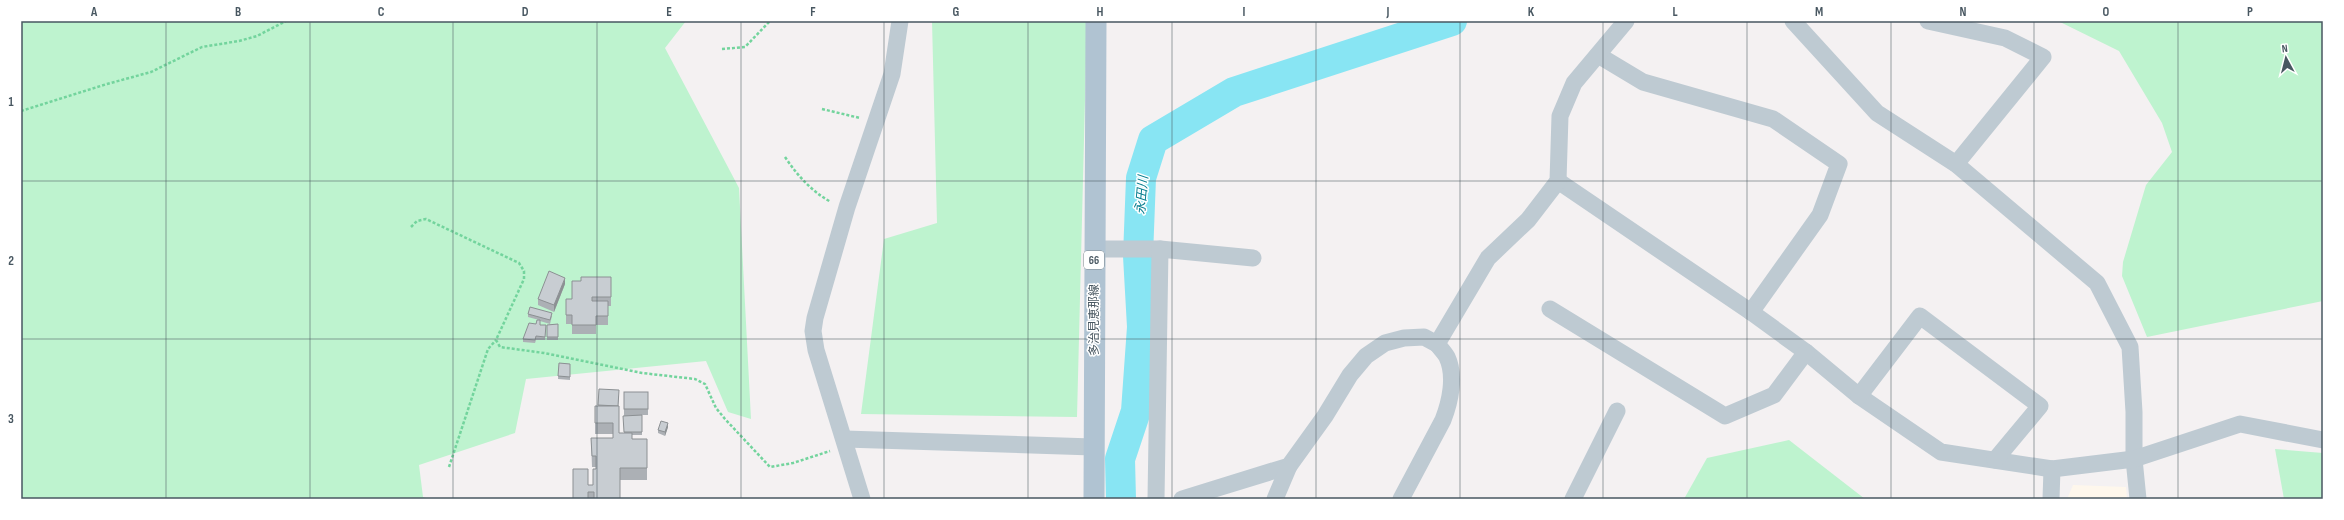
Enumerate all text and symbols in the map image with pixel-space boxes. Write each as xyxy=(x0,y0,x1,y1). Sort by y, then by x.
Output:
text: A xyxy=(90,4,98,20)
text: B xyxy=(235,4,241,20)
text: C xyxy=(378,4,385,20)
text: D xyxy=(522,4,529,20)
text: E xyxy=(666,4,672,20)
text: F xyxy=(810,4,816,20)
text: G xyxy=(953,4,960,20)
text: H xyxy=(1097,4,1104,20)
text: I xyxy=(1243,4,1246,20)
text: J xyxy=(1386,4,1390,20)
text: K xyxy=(1528,4,1535,20)
text: L xyxy=(1672,4,1678,20)
text: M xyxy=(1815,4,1823,20)
text: N xyxy=(1960,4,1967,20)
text: O xyxy=(2103,4,2110,20)
text: P xyxy=(2247,4,2253,20)
north arrow xyxy=(2266,38,2306,78)
text: N xyxy=(2281,42,2289,55)
text: 1 xyxy=(8,94,14,110)
water label: 永田川 xyxy=(1132,173,1152,215)
road number: 66 xyxy=(1084,251,1104,269)
text: 2 xyxy=(8,253,14,269)
street label: 多治見恵那線 xyxy=(1087,284,1102,356)
text: 3 xyxy=(8,411,14,427)

